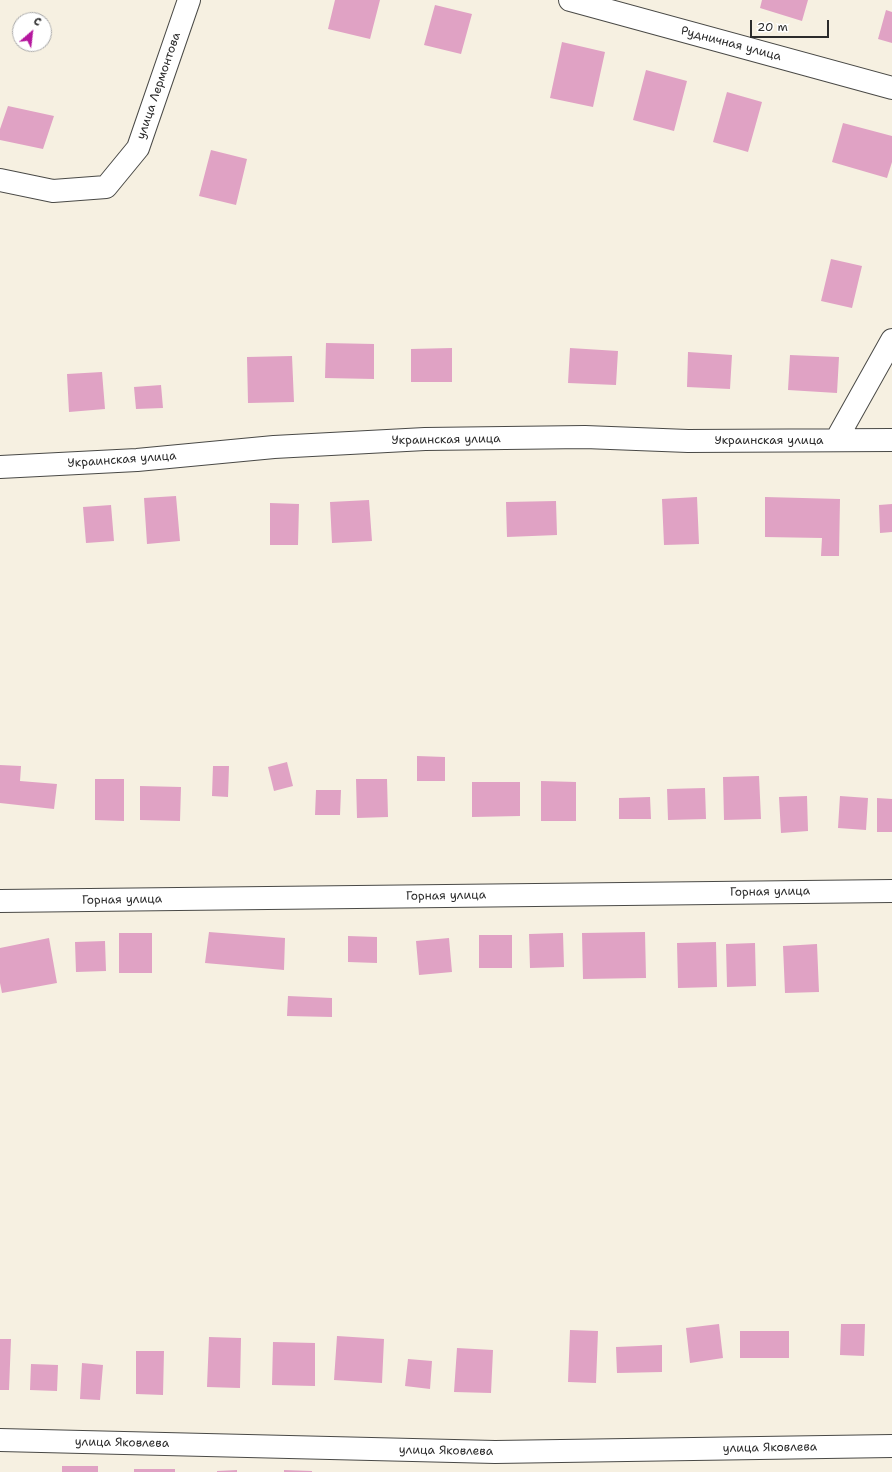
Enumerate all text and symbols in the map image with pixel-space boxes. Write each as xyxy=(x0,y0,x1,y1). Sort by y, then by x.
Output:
north arrow xyxy=(12,12,52,52)
scale bar xyxy=(752,12,831,38)
text: С xyxy=(31,14,44,30)
text: 20 m xyxy=(757,19,788,35)
street label: Рудничная улица xyxy=(679,24,783,64)
street label: улица Лермонтова xyxy=(134,31,184,141)
street label: Украинская улица xyxy=(391,432,501,448)
street label: Украинская улица xyxy=(714,434,824,448)
street label: Украинская улица xyxy=(67,449,177,471)
street label: Горная улица xyxy=(730,884,810,900)
street label: Горная улица xyxy=(406,888,486,904)
street label: Горная улица xyxy=(82,892,162,908)
street label: улица Яковлева xyxy=(75,1435,169,1451)
street label: улица Яковлева xyxy=(723,1440,817,1456)
street label: улица Яковлева xyxy=(399,1443,493,1459)

